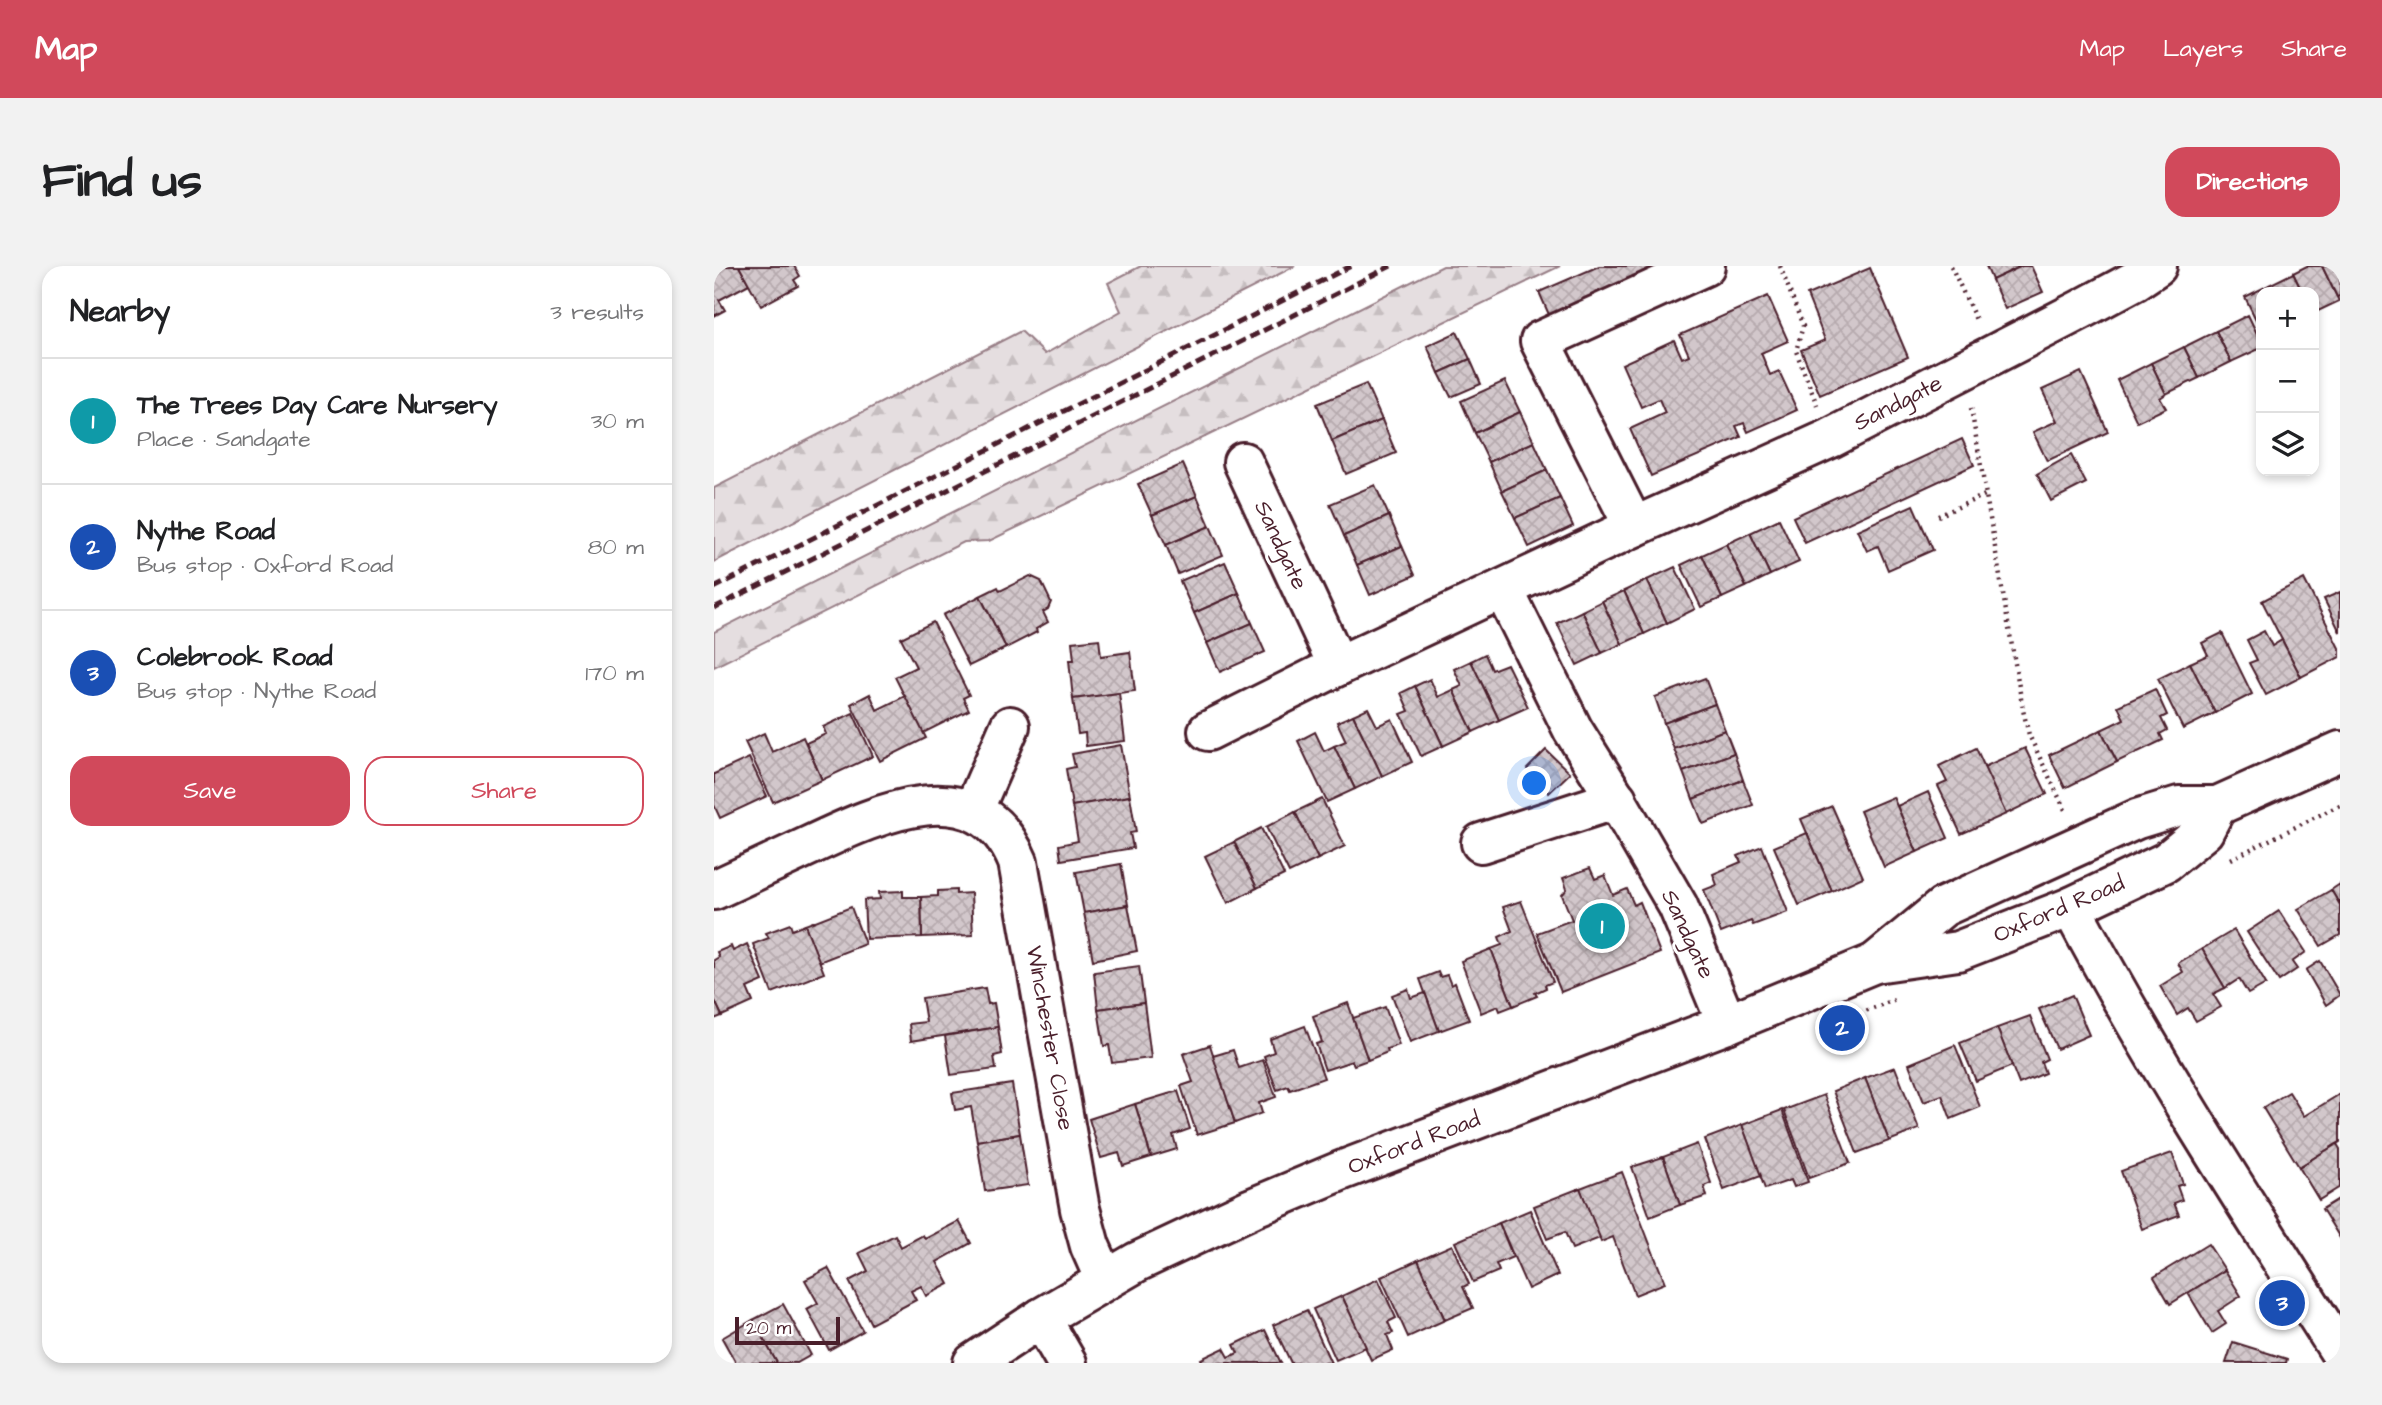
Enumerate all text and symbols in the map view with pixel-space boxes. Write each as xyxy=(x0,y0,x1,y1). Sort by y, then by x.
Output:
text: Map xyxy=(35,26,97,72)
text: Map xyxy=(2080,32,2125,66)
text: Layers xyxy=(2163,32,2243,66)
text: Share xyxy=(2281,32,2347,66)
button: Directions xyxy=(2165,147,2340,217)
text: Find us xyxy=(42,148,202,216)
map controls xyxy=(2256,287,2319,476)
button: + xyxy=(2256,287,2319,350)
text: Nearby xyxy=(70,291,170,333)
text: 3 results xyxy=(550,296,644,328)
button: − xyxy=(2256,350,2319,413)
street label: Sandgate xyxy=(1848,367,1948,440)
text: The Trees Day Care Nursery xyxy=(137,387,498,423)
text: 1 xyxy=(92,405,94,437)
text: 30 m xyxy=(591,405,644,437)
button: layers xyxy=(2256,413,2319,476)
text: Place · Sandgate xyxy=(137,423,311,455)
street label: Sandgate xyxy=(1246,495,1316,595)
text: Nythe Road xyxy=(137,513,275,549)
text: 2 xyxy=(86,531,100,563)
text: 80 m xyxy=(587,531,644,563)
text: Bus stop · Oxford Road xyxy=(137,549,393,581)
text: Colebrook Road xyxy=(137,639,332,675)
text: 3 xyxy=(87,657,99,689)
text: 170 m xyxy=(585,657,644,689)
text: Bus stop · Nythe Road xyxy=(137,675,376,707)
button: Save xyxy=(70,756,350,826)
button: Share xyxy=(364,756,644,826)
your location xyxy=(1517,766,1551,800)
street label: Oxford Road xyxy=(1989,867,2130,951)
street label: Sandgate xyxy=(1653,884,1723,984)
pin: 1 xyxy=(1579,900,1625,952)
street label: Winchester Close xyxy=(1018,943,1082,1133)
pin: 2 xyxy=(1819,1002,1865,1054)
street label: Oxford Road xyxy=(1343,1103,1485,1183)
pin: 3 xyxy=(2259,1277,2305,1329)
scale bar xyxy=(735,1314,840,1346)
text: 20 m xyxy=(746,1315,791,1342)

